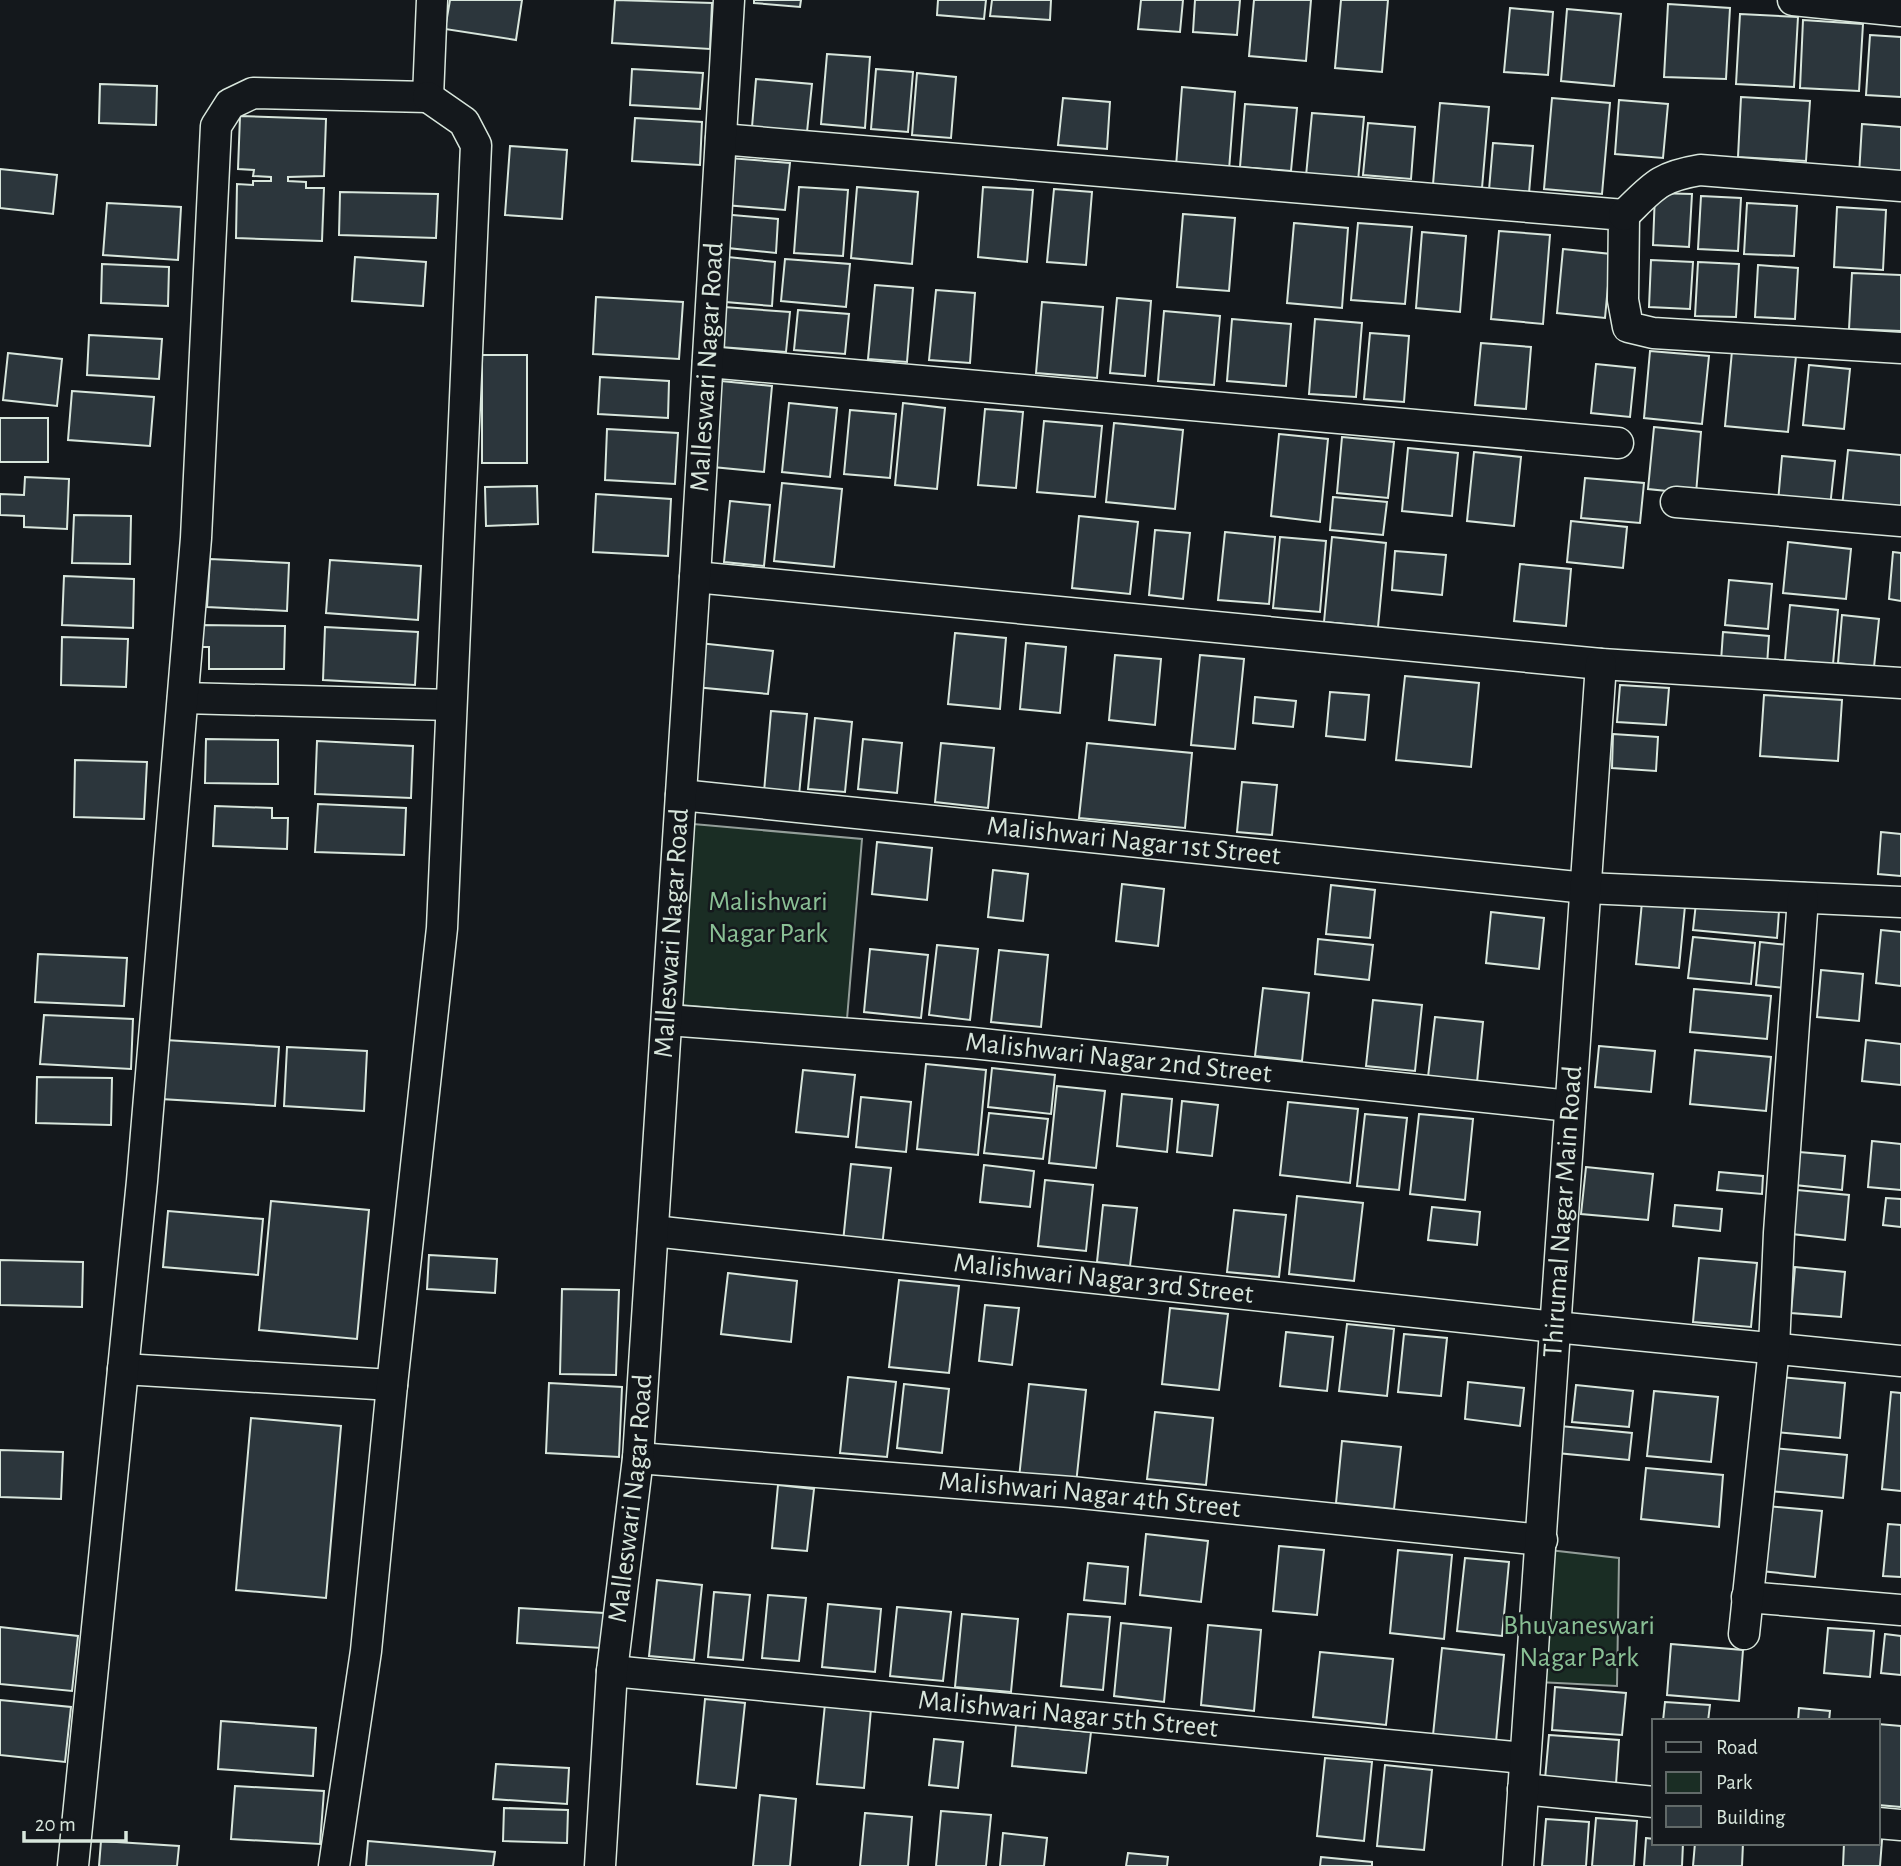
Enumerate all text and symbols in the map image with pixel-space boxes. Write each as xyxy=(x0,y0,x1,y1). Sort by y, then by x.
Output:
street label: Malleswari Nagar Road xyxy=(686,241,729,493)
street label: Malleswari Nagar Road xyxy=(650,807,694,1059)
street label: Malishwari Nagar 1st Street xyxy=(985,813,1282,871)
park label: Malishwari Nagar Park xyxy=(708,888,828,948)
street label: Malishwari Nagar 2nd Street xyxy=(964,1028,1273,1088)
street label: Thirumal Nagar Main Road xyxy=(1539,1065,1587,1358)
street label: Malishwari Nagar 3rd Street xyxy=(952,1249,1255,1309)
street label: Malleswari Nagar Road xyxy=(604,1373,657,1625)
street label: Malishwari Nagar 4th Street xyxy=(937,1468,1242,1523)
park label: Bhuvaneswari Nagar Park xyxy=(1503,1612,1655,1672)
street label: Malishwari Nagar 5th Street xyxy=(917,1686,1219,1743)
legend xyxy=(1652,1719,1880,1845)
text: Road xyxy=(1716,1737,1758,1758)
text: Park xyxy=(1716,1772,1753,1793)
scale bar xyxy=(24,1800,126,1844)
text: Building xyxy=(1716,1807,1786,1828)
text: 20 m xyxy=(35,1814,76,1835)

